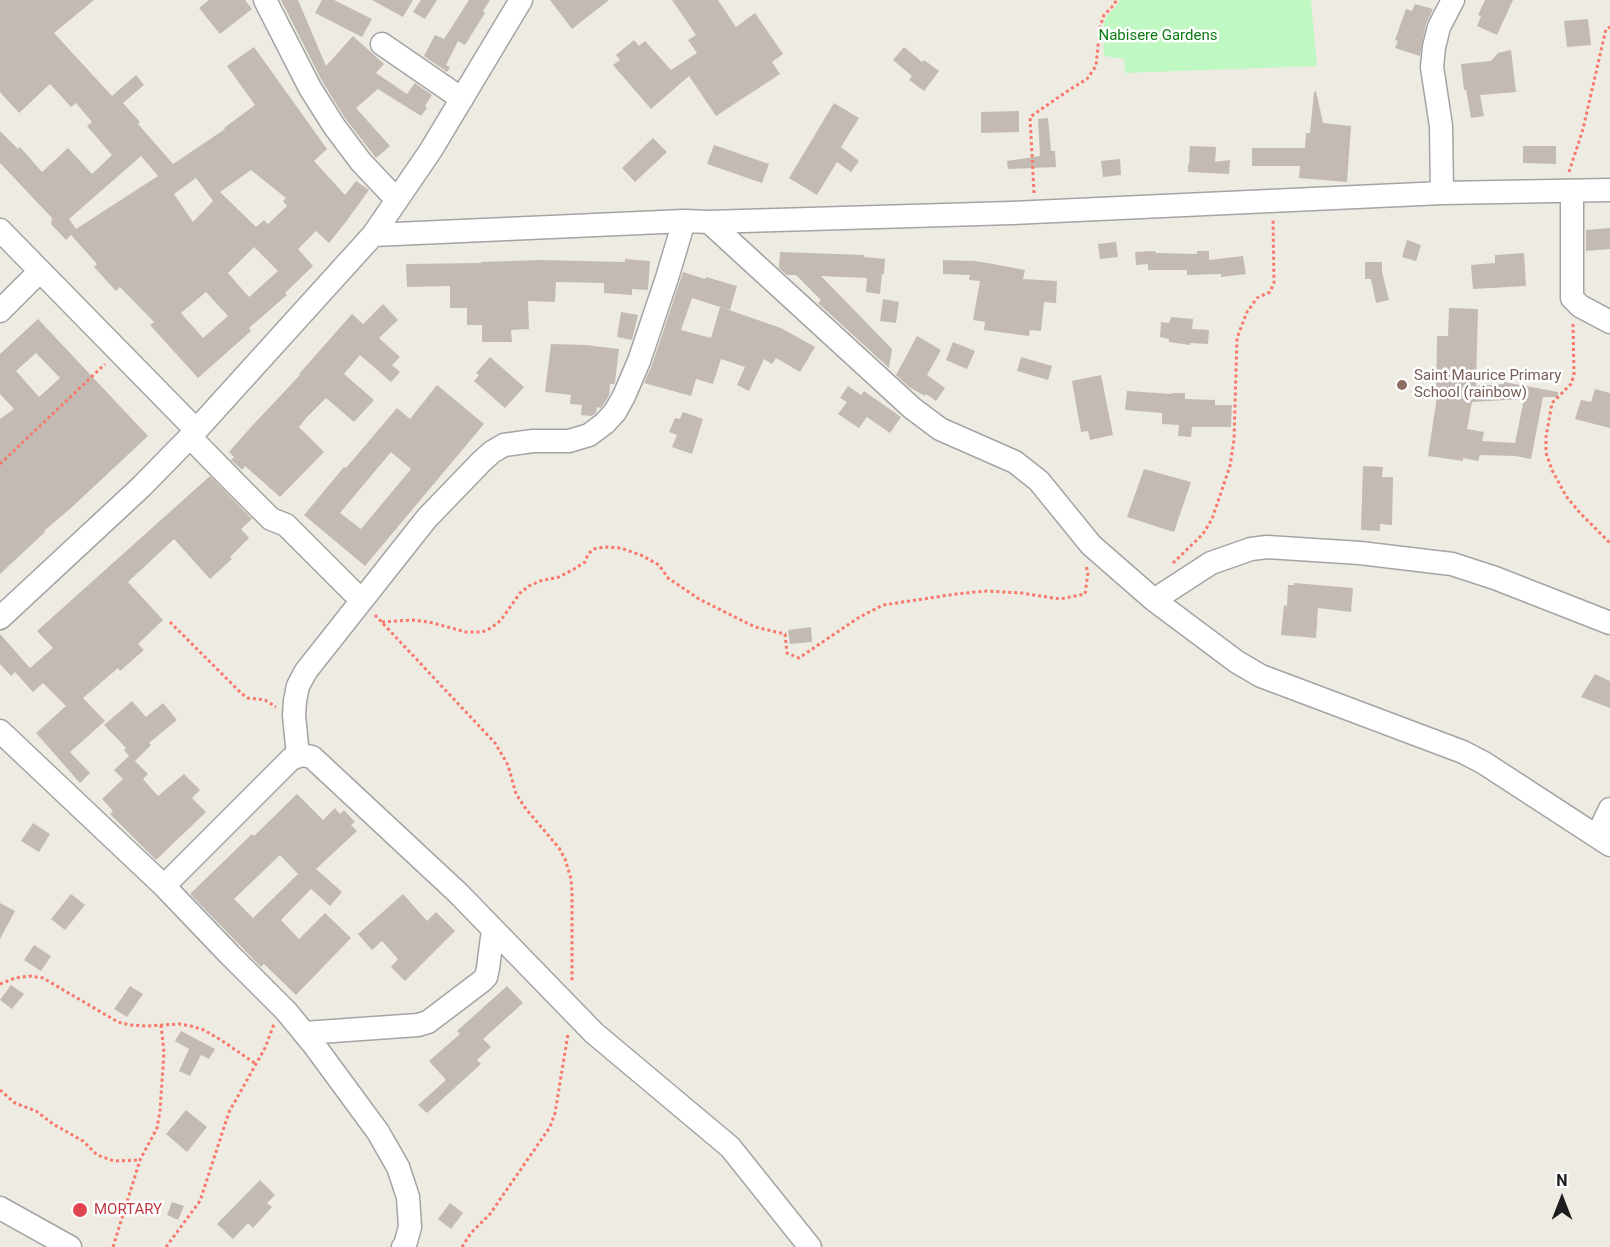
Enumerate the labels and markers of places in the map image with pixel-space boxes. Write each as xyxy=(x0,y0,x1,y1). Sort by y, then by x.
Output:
place label: Saint Maurice Primary School (rainbow) xyxy=(1414,367,1561,402)
marker: Saint Maurice Primary School (rainbow) xyxy=(1395,378,1409,392)
marker: MORTARY xyxy=(71,1201,89,1219)
place label: MORTARY xyxy=(94,1201,162,1219)

